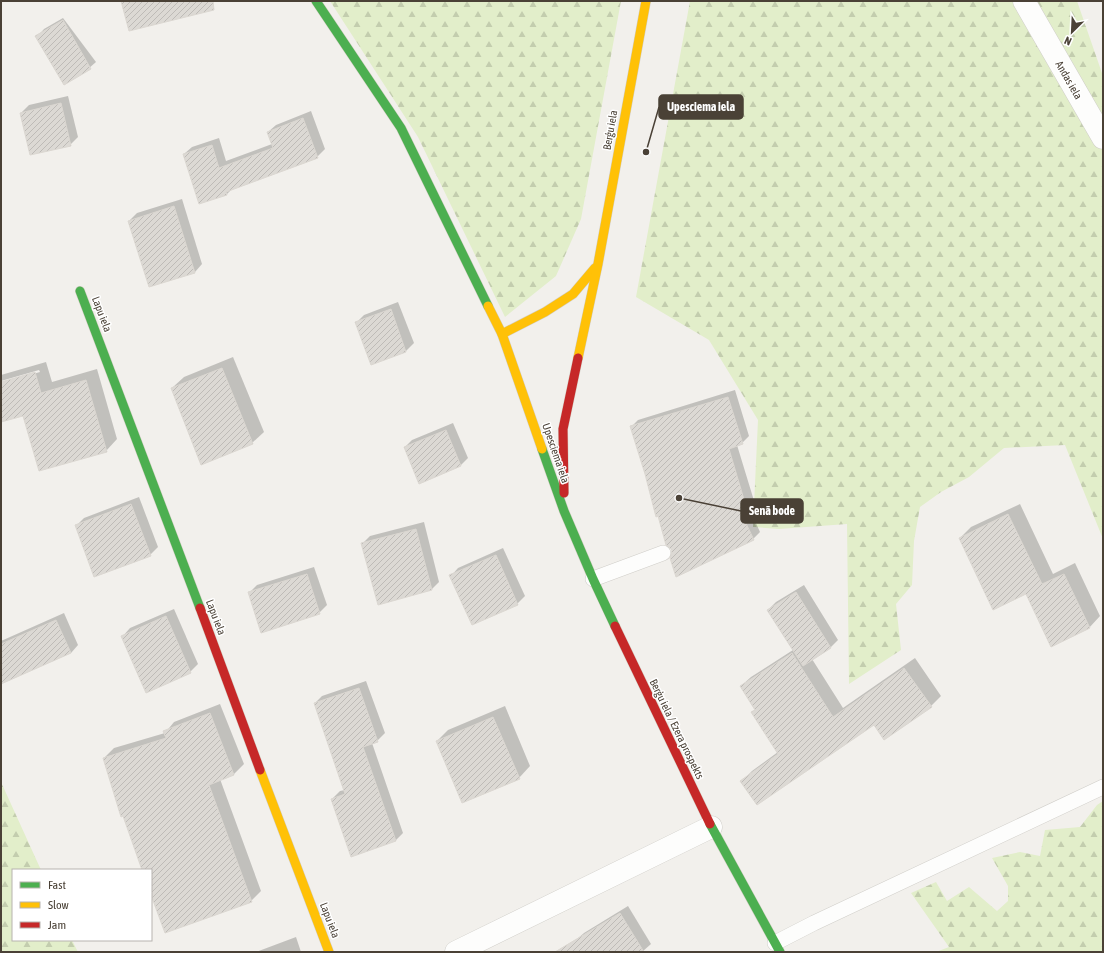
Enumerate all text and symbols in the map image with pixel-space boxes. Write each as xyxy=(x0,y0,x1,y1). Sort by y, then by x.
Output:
north arrow xyxy=(1052,12,1092,52)
text: N xyxy=(1063,34,1073,48)
street label: Andas iela xyxy=(1053,59,1085,101)
callout: Upesciema iela xyxy=(659,95,743,119)
text: Upesciema iela xyxy=(667,100,735,114)
street label: Berģu iela xyxy=(601,109,619,151)
street label: Lapu iela xyxy=(90,295,114,333)
street label: Upesciema iela xyxy=(540,422,572,484)
callout: Senā bode xyxy=(741,499,803,523)
text: Senā bode xyxy=(749,504,796,518)
street label: Lapu iela xyxy=(204,598,228,636)
street label: Berģu iela / Ezera prospekts xyxy=(648,677,706,781)
legend xyxy=(12,869,152,941)
text: Fast xyxy=(48,878,66,892)
text: Slow xyxy=(48,898,69,912)
street label: Lapu iela xyxy=(318,901,342,939)
text: Jam xyxy=(48,918,66,932)

